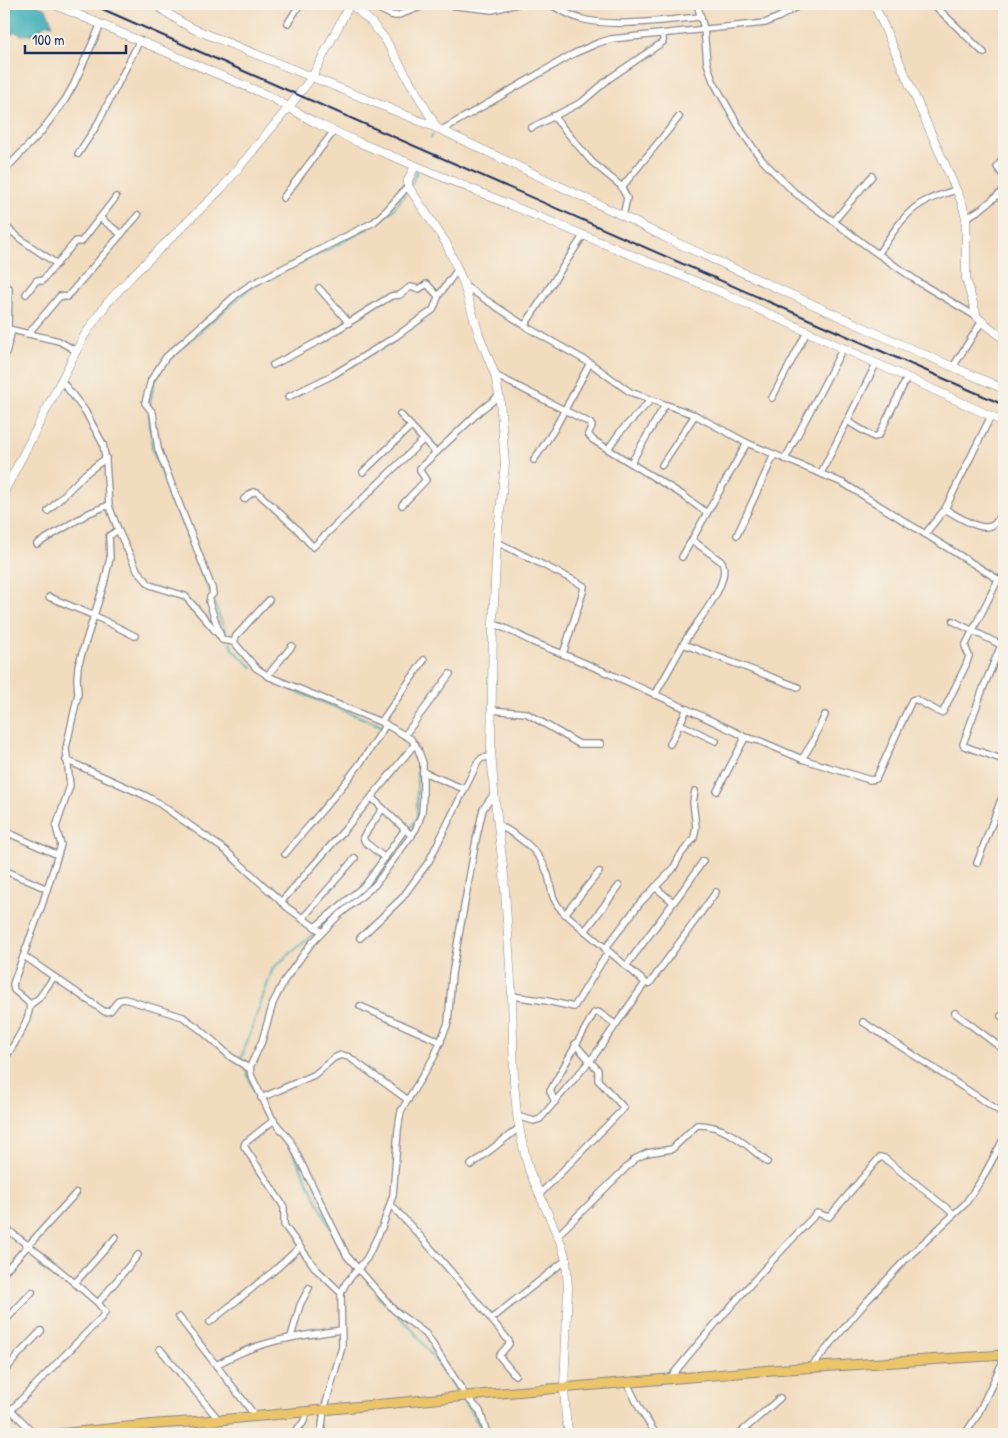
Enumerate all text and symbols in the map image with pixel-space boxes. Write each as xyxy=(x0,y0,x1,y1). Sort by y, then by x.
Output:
scale bar xyxy=(25,22,126,54)
text: 100 m xyxy=(32,29,65,50)

